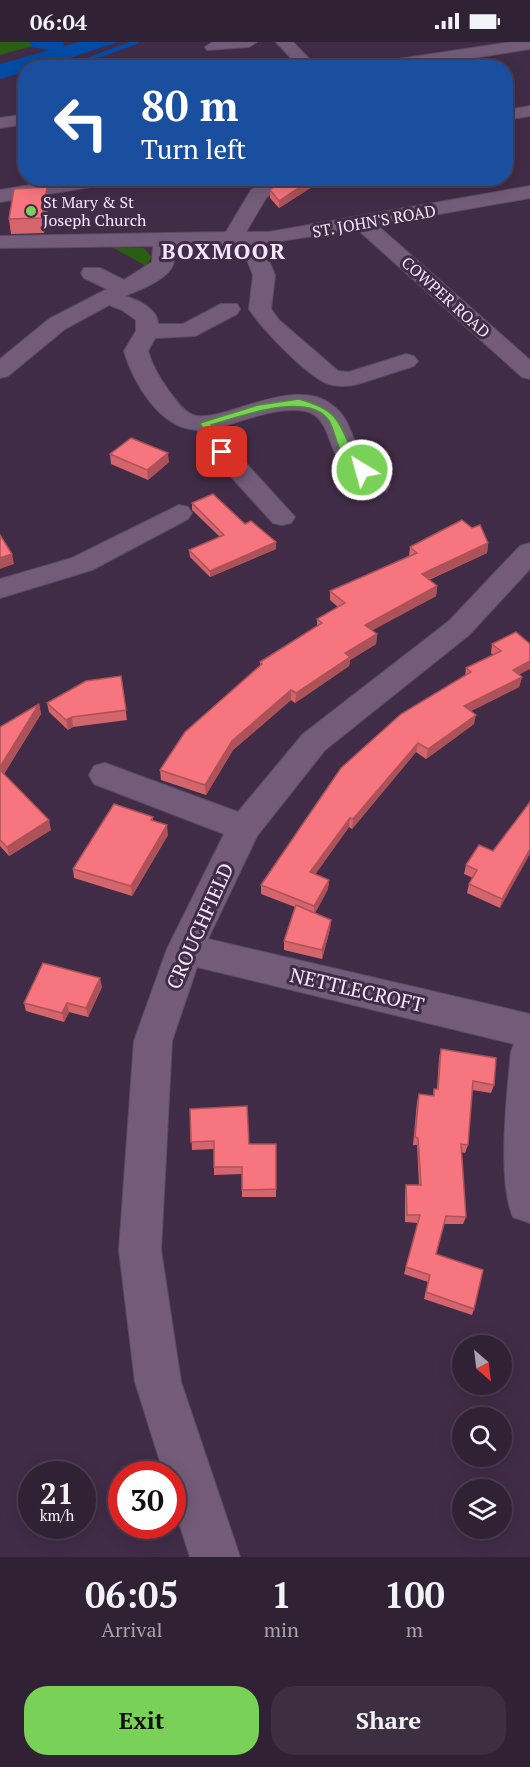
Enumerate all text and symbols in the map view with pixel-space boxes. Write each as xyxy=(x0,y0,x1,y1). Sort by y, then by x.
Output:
text: 06:04 xyxy=(30,7,87,36)
text: 80 m xyxy=(141,77,239,133)
icon: left xyxy=(42,84,120,162)
text: Turn left xyxy=(141,131,246,167)
place label: St Mary & St Joseph Church xyxy=(43,191,147,231)
street label: ST. JOHN'S ROAD xyxy=(311,199,437,243)
marker: St Mary & St Joseph Church xyxy=(24,204,38,218)
district label: BOXMOOR xyxy=(161,236,287,265)
street label: COWPER ROAD xyxy=(397,251,495,343)
pin xyxy=(196,426,247,477)
icon: arrive xyxy=(205,435,238,468)
position arrow xyxy=(330,438,394,502)
street label: CROUCHFIELD xyxy=(160,858,239,993)
street label: NETTLECROFT xyxy=(287,961,427,1018)
north arrow xyxy=(452,1335,512,1395)
map controls xyxy=(452,1335,512,1539)
button: search xyxy=(452,1407,512,1467)
speed limit sign: 30 xyxy=(108,1461,186,1539)
text: 21 xyxy=(40,1473,74,1513)
button: layers xyxy=(452,1479,512,1539)
text: km/h xyxy=(40,1505,74,1525)
text: 06:05 xyxy=(85,1571,179,1618)
text: 1 xyxy=(271,1571,292,1618)
text: 100 xyxy=(384,1571,445,1618)
text: Arrival xyxy=(101,1616,163,1643)
text: min xyxy=(264,1616,299,1643)
text: m xyxy=(406,1616,423,1643)
button: Exit xyxy=(24,1686,259,1755)
button: Share xyxy=(271,1686,506,1755)

